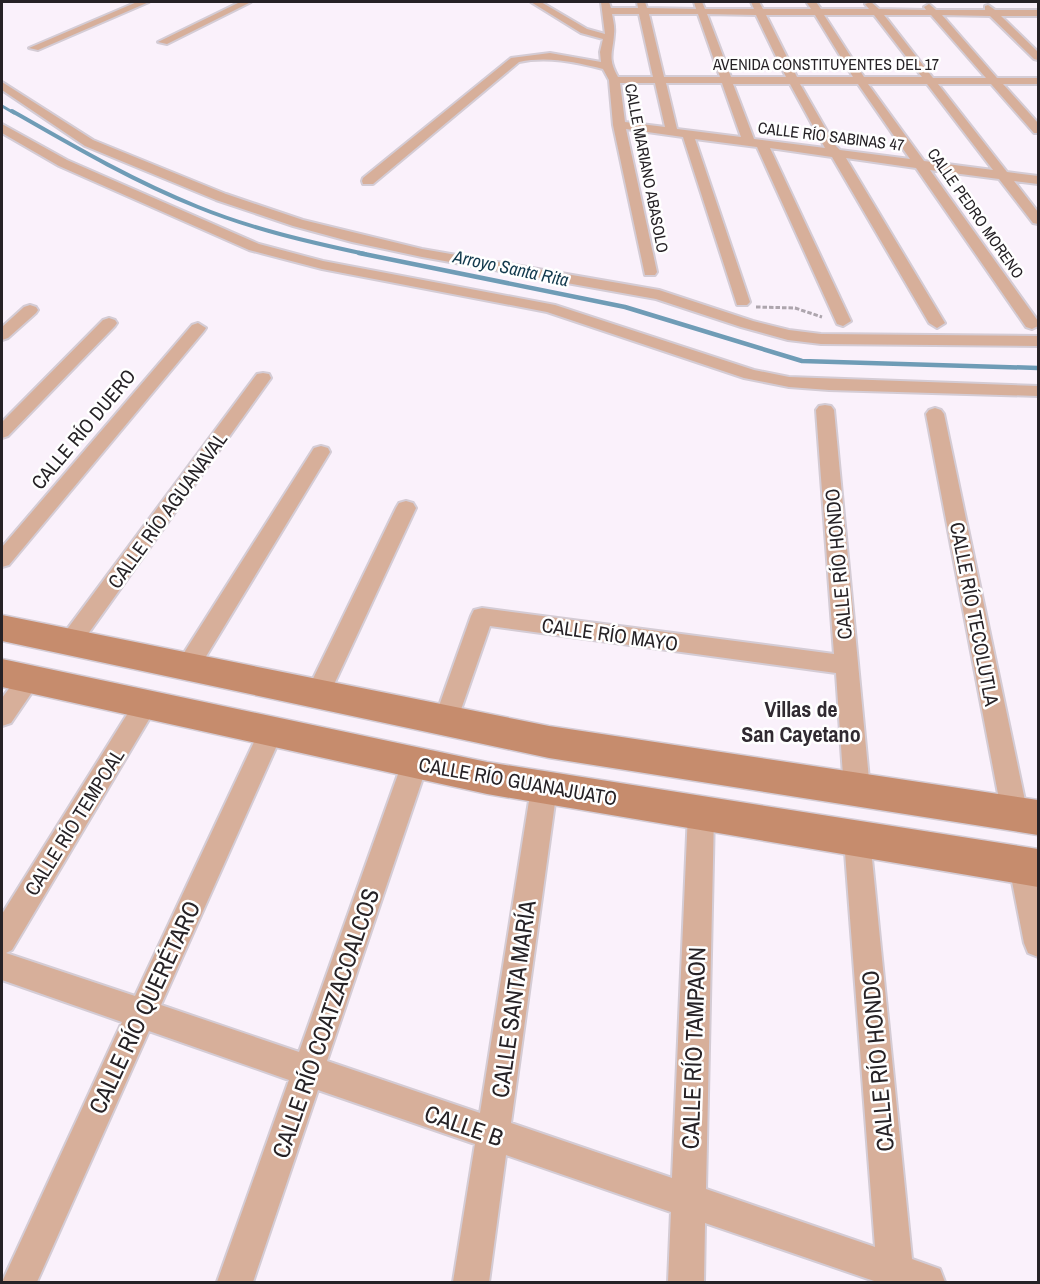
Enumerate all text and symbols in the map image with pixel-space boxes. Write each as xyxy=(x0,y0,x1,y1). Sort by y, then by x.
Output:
street label: AVENIDA CONSTITUYENTES DEL 17 xyxy=(712,53,939,75)
street label: CALLE MARIANO ABASOLO xyxy=(620,81,674,255)
street label: CALLE RÍO SABINAS 47 xyxy=(757,116,905,156)
street label: CALLE PEDRO MORENO xyxy=(923,143,1029,283)
water label: Arroyo Santa Rita xyxy=(450,243,571,292)
street label: CALLE RÍO DUERO xyxy=(25,363,141,495)
street label: CALLE RÍO AGUANAVAL xyxy=(101,426,233,594)
street label: CALLE RÍO HONDO xyxy=(818,487,858,641)
street label: CALLE RÍO TECOLUTLA xyxy=(944,520,1006,708)
street label: CALLE RÍO MAYO xyxy=(540,611,680,657)
district label: Villas de San Cayetano xyxy=(741,694,861,749)
street label: CALLE RÍO TEMPOAL xyxy=(18,743,130,901)
street label: CALLE RÍO GUANAJUATO xyxy=(417,750,619,812)
street label: CALLE RÍO COATZACOALCOS xyxy=(264,884,386,1162)
street label: CALLE RÍO QUERÉTARO xyxy=(81,895,207,1119)
street label: CALLE SANTA MARÍA xyxy=(483,898,543,1100)
street label: CALLE RÍO TAMPAON xyxy=(673,946,713,1150)
street label: CALLE RÍO HONDO xyxy=(853,969,901,1153)
street label: CALLE B xyxy=(421,1097,507,1153)

